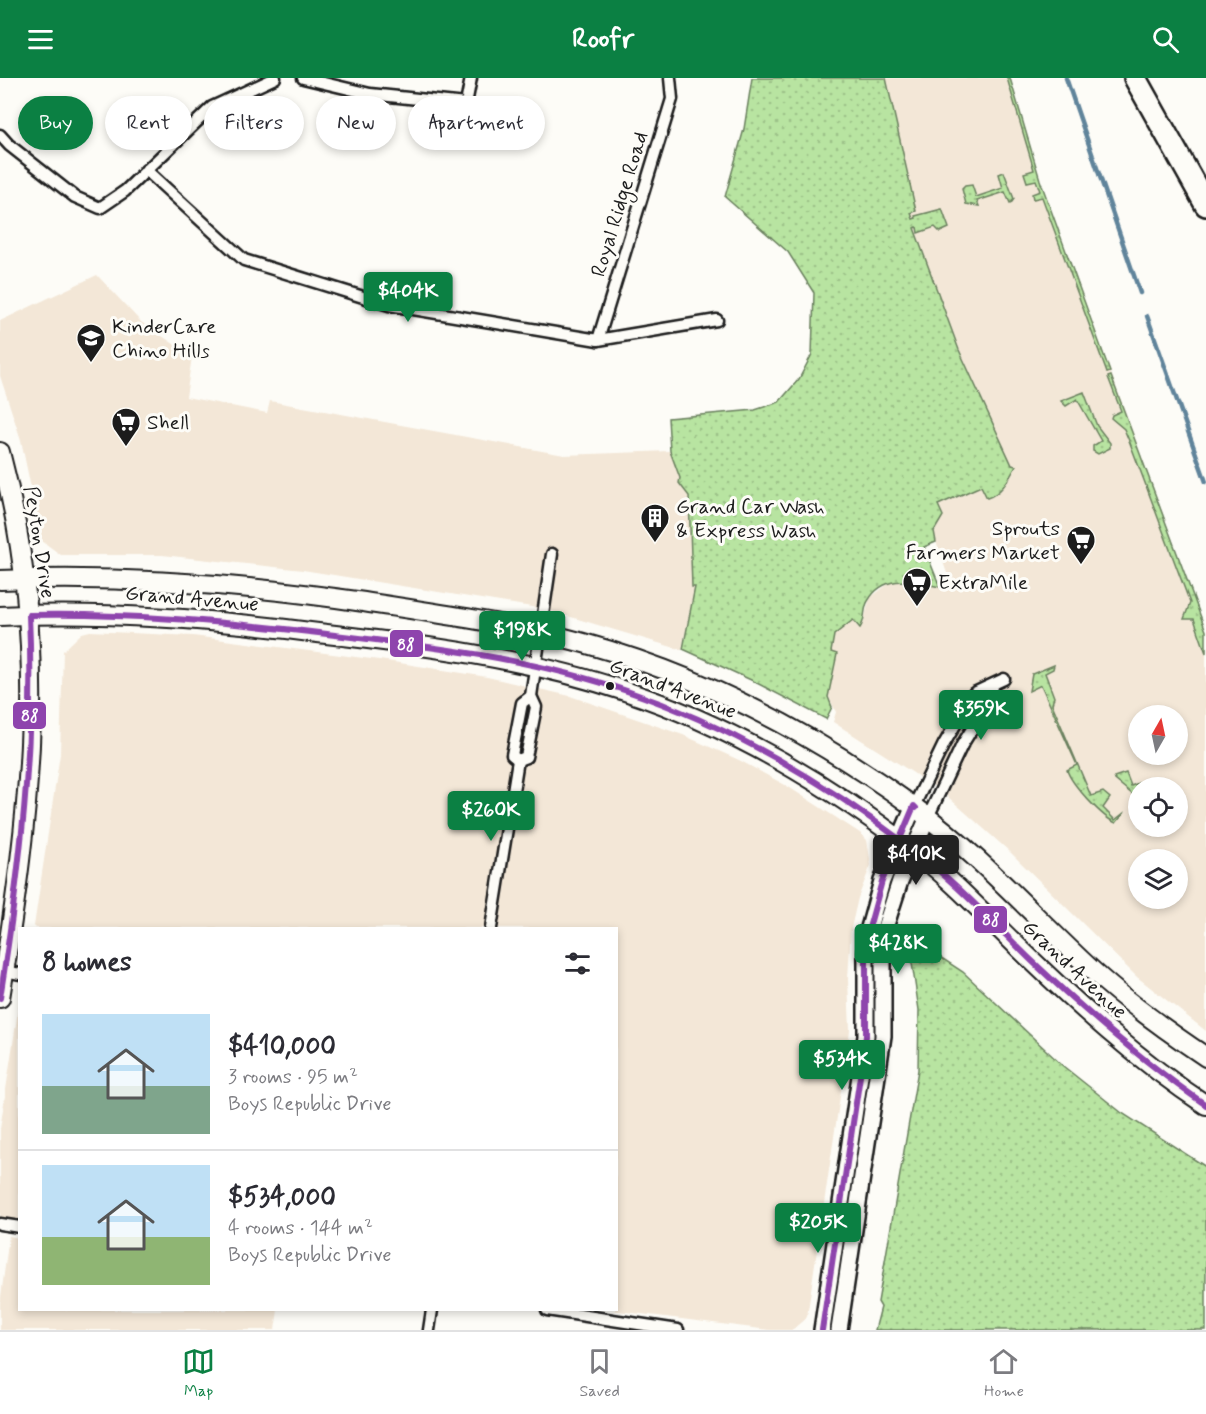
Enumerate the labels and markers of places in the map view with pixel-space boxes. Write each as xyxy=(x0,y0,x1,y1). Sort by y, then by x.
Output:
pin: $404K xyxy=(366,272,450,323)
place label: KinderCare Chino Hills xyxy=(112,313,216,365)
school or university icon: KinderCare Chino Hills xyxy=(75,322,107,364)
supermarket icon: Shell xyxy=(110,406,142,448)
place label: Shell xyxy=(147,409,189,437)
place label: Grand Car Wash & Express Wash xyxy=(676,493,825,545)
building icon: Grand Car Wash & Express Wash xyxy=(639,502,671,544)
place label: Sprouts Farmers Market xyxy=(906,515,1060,567)
supermarket icon: Sprouts Farmers Market xyxy=(1065,524,1097,566)
supermarket icon: ExtraMile xyxy=(901,566,933,608)
place label: ExtraMile xyxy=(938,569,1028,597)
pin: $198K xyxy=(480,611,564,662)
unlabelled marker xyxy=(604,680,616,692)
pin: $359K xyxy=(939,690,1023,741)
pin: $260K xyxy=(449,791,533,842)
pin: $410K xyxy=(874,835,958,886)
pin: $428K xyxy=(856,924,940,975)
pin: $534K xyxy=(800,1040,884,1091)
pin: $205K xyxy=(776,1203,860,1254)

